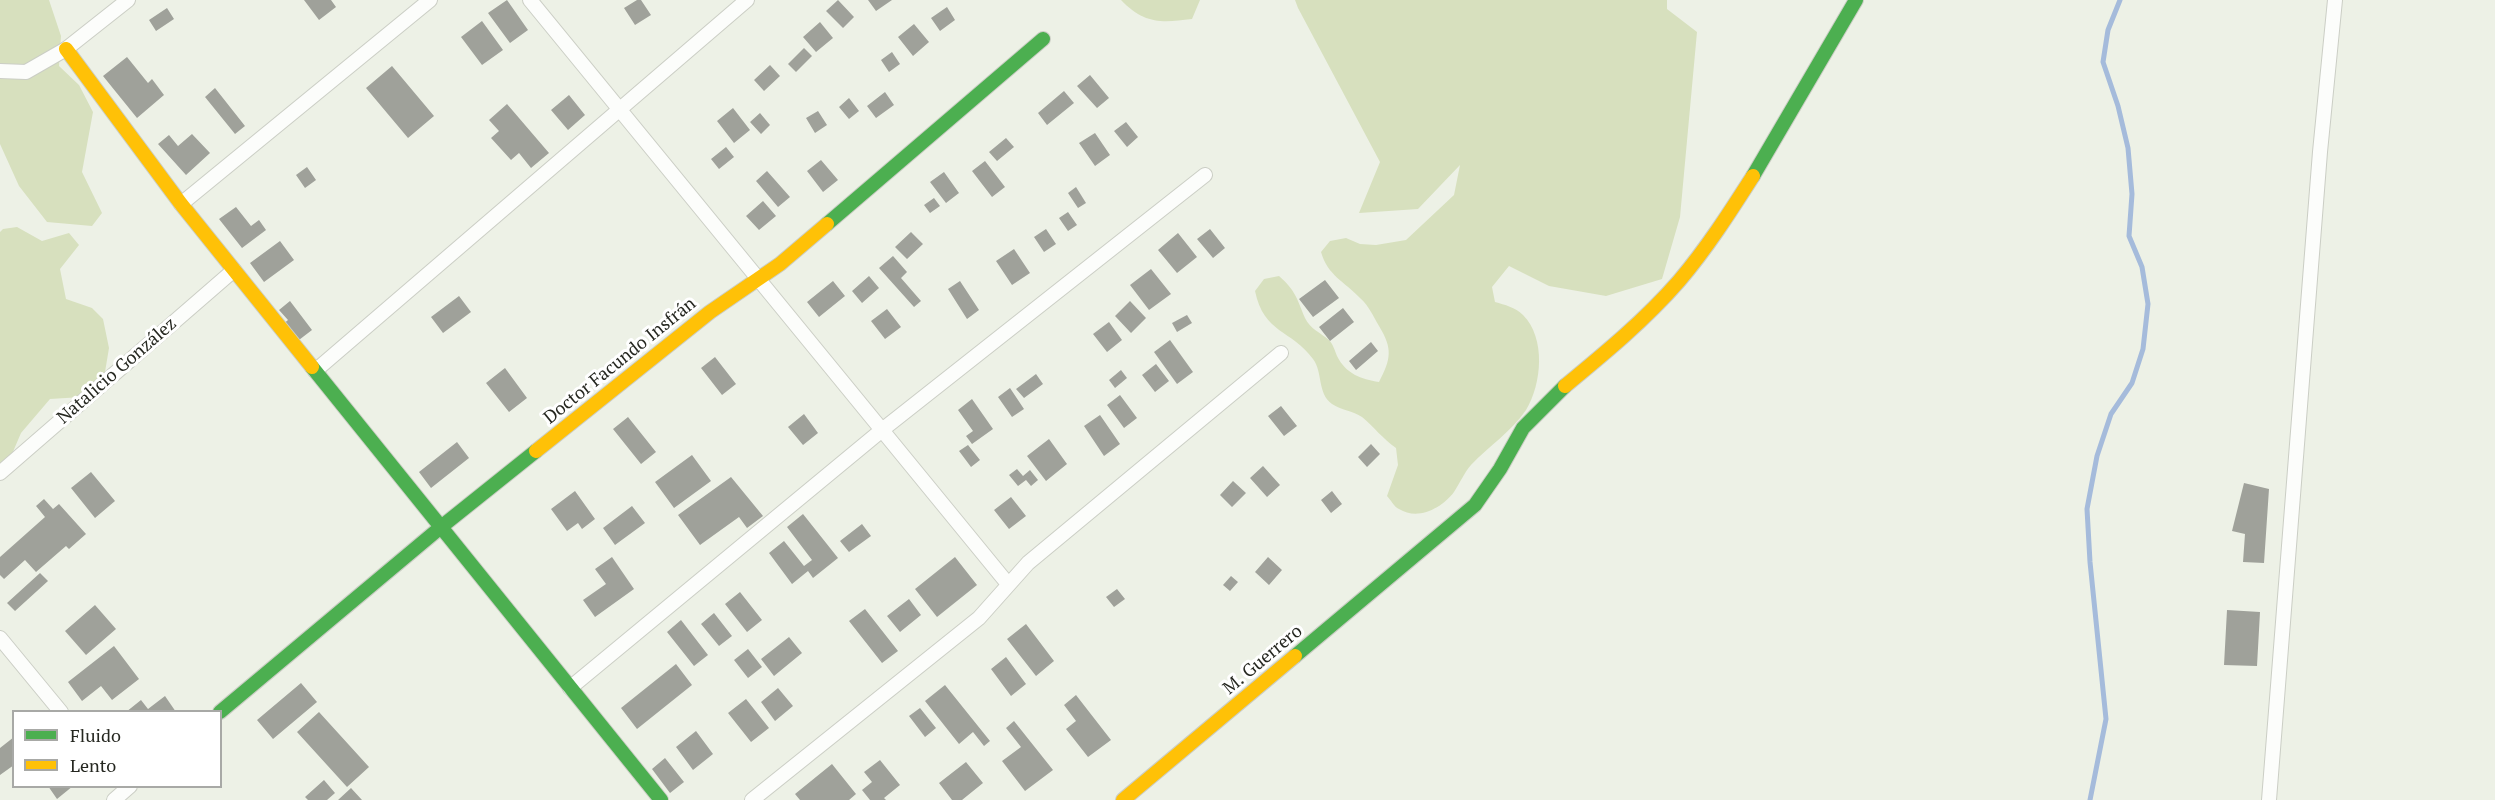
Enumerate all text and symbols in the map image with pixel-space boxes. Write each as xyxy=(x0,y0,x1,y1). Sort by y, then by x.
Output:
street label: Doctor Facundo Insfrán xyxy=(540,293,700,429)
street label: Natalicio González xyxy=(53,313,181,429)
street label: M. Guerrero xyxy=(1219,621,1307,699)
legend xyxy=(12,710,222,788)
text: Fluido xyxy=(70,723,121,747)
text: Lento xyxy=(70,753,116,777)

